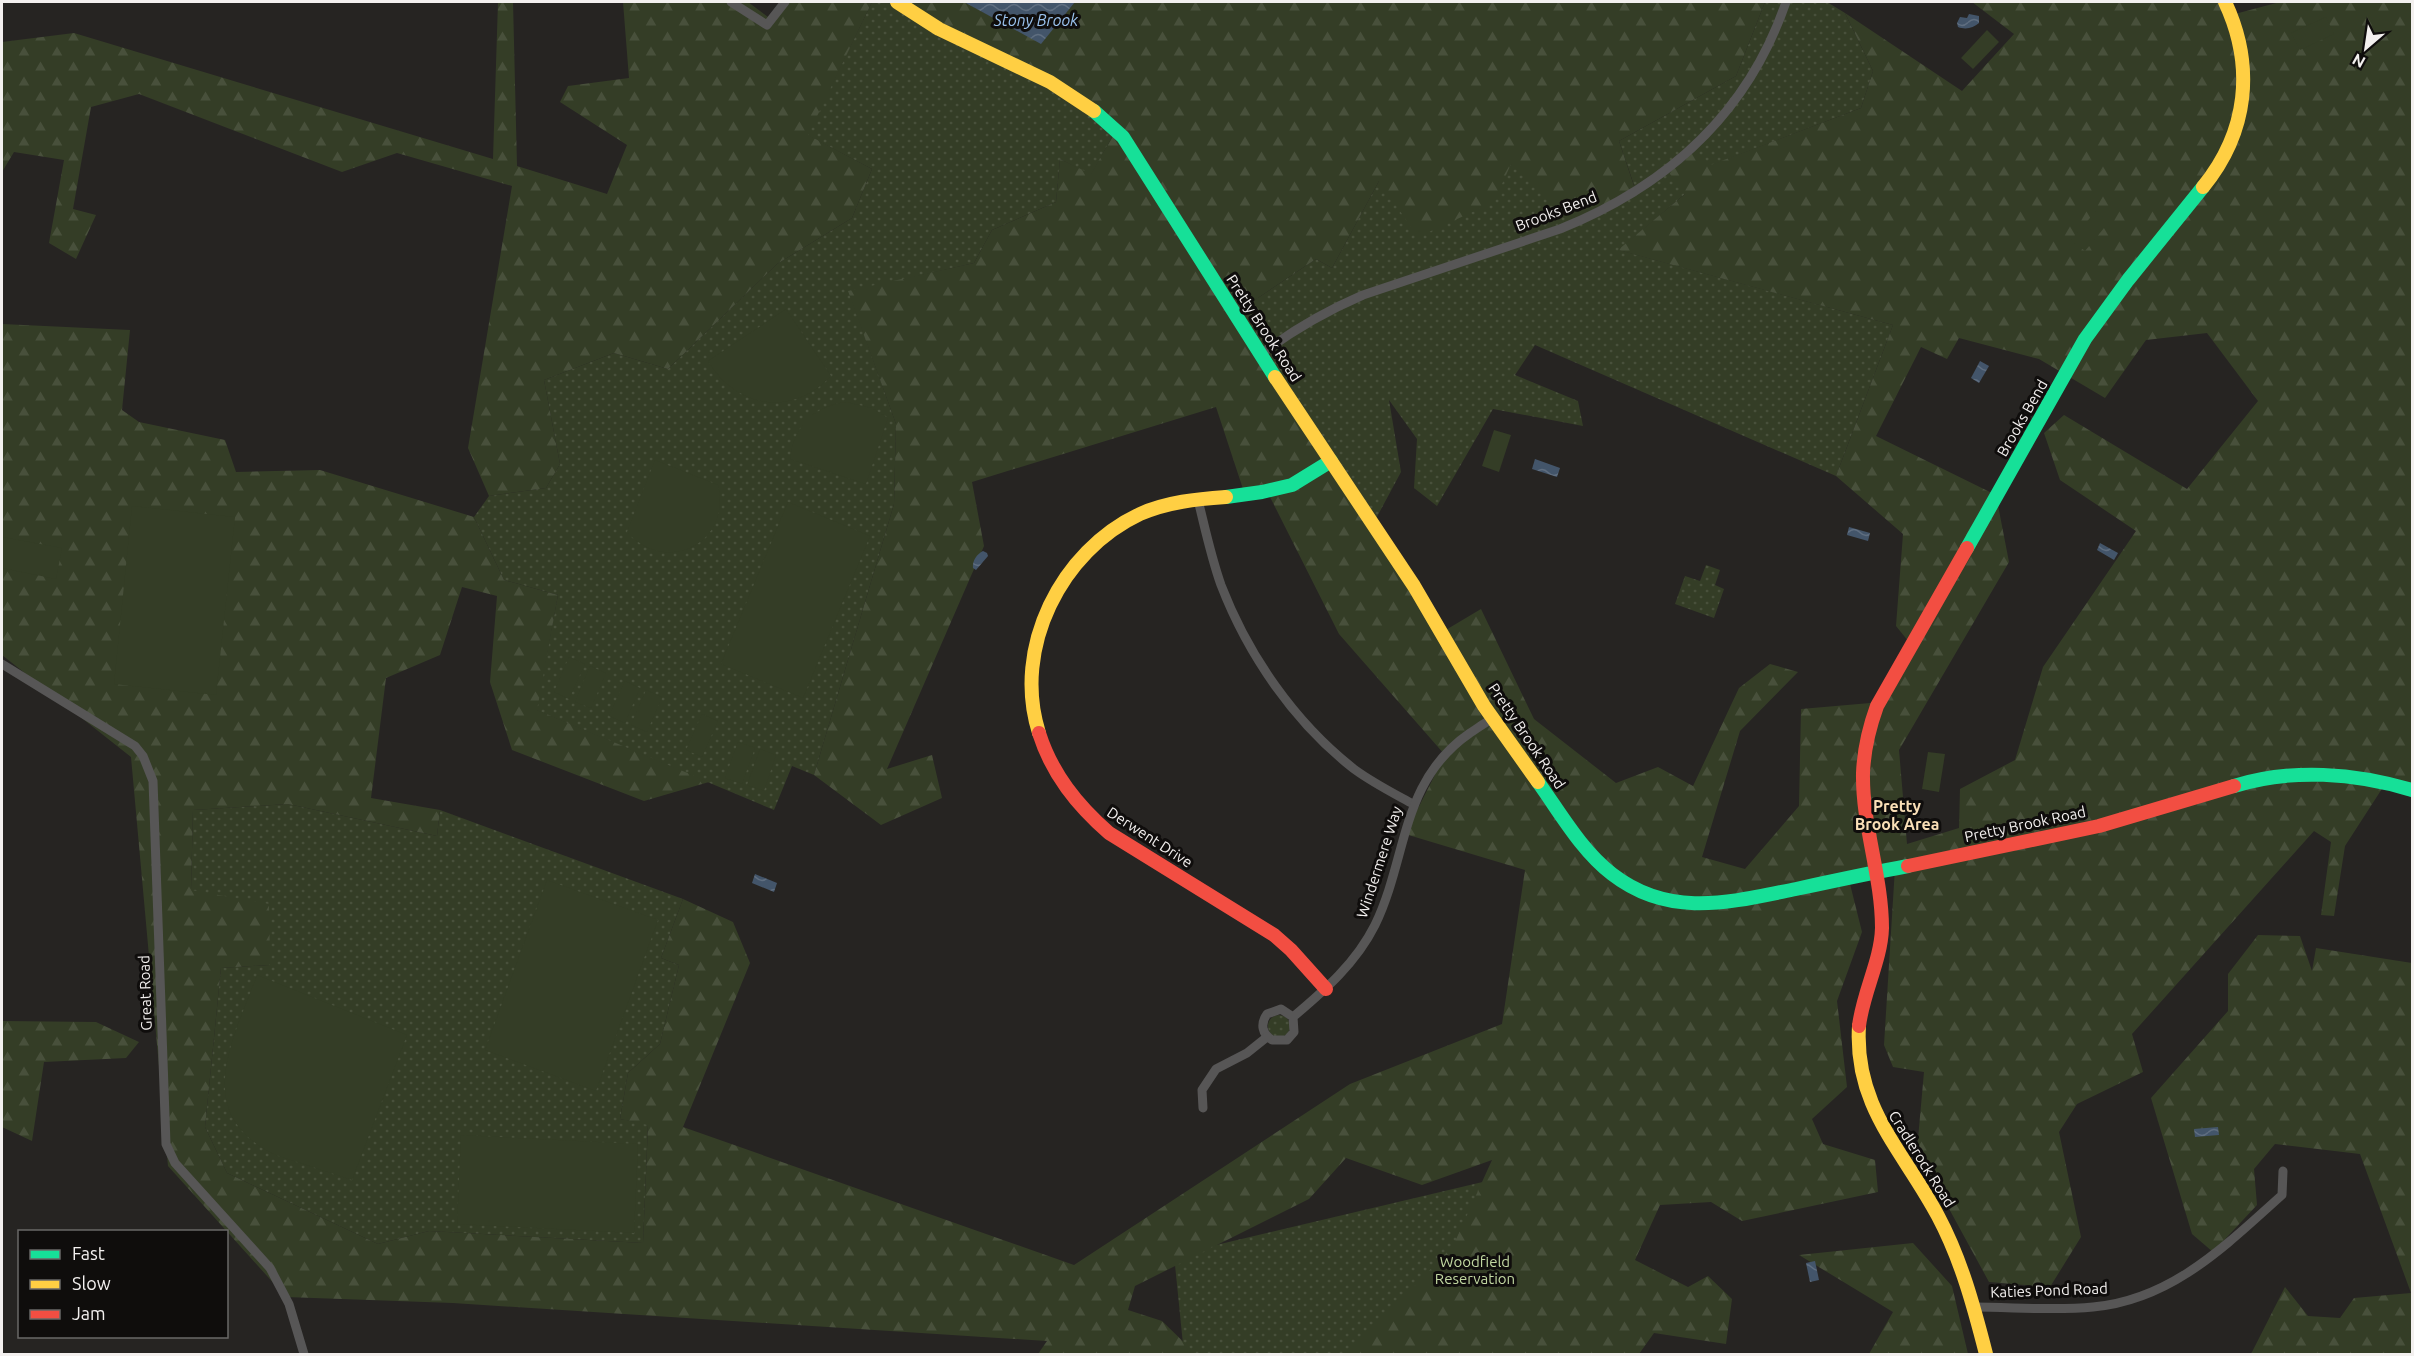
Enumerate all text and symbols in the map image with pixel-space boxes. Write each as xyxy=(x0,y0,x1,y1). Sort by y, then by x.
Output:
water label: Stony Brook xyxy=(993,11,1079,29)
north arrow xyxy=(2336,18,2396,78)
text: N xyxy=(2349,50,2368,72)
street label: Brooks Bend xyxy=(1513,188,1599,234)
street label: Pretty Brook Road xyxy=(1223,271,1305,385)
street label: Brooks Bend xyxy=(1993,377,2051,459)
street label: Pretty Brook Road xyxy=(1485,680,1569,792)
district label: Pretty Brook Area xyxy=(1855,797,1939,833)
street label: Derwent Drive xyxy=(1104,803,1196,871)
street label: Pretty Brook Road xyxy=(1963,803,2087,845)
street label: Windermere Way xyxy=(1353,804,1405,920)
street label: Great Road xyxy=(135,955,155,1031)
street label: Cradlerock Road xyxy=(1885,1108,1959,1210)
legend xyxy=(18,1230,228,1338)
text: Fast xyxy=(72,1243,105,1263)
park label: Woodfield Reservation xyxy=(1435,1253,1515,1287)
text: Slow xyxy=(72,1273,111,1293)
street label: Katies Pond Road xyxy=(1990,1279,2108,1301)
text: Jam xyxy=(72,1303,106,1323)

